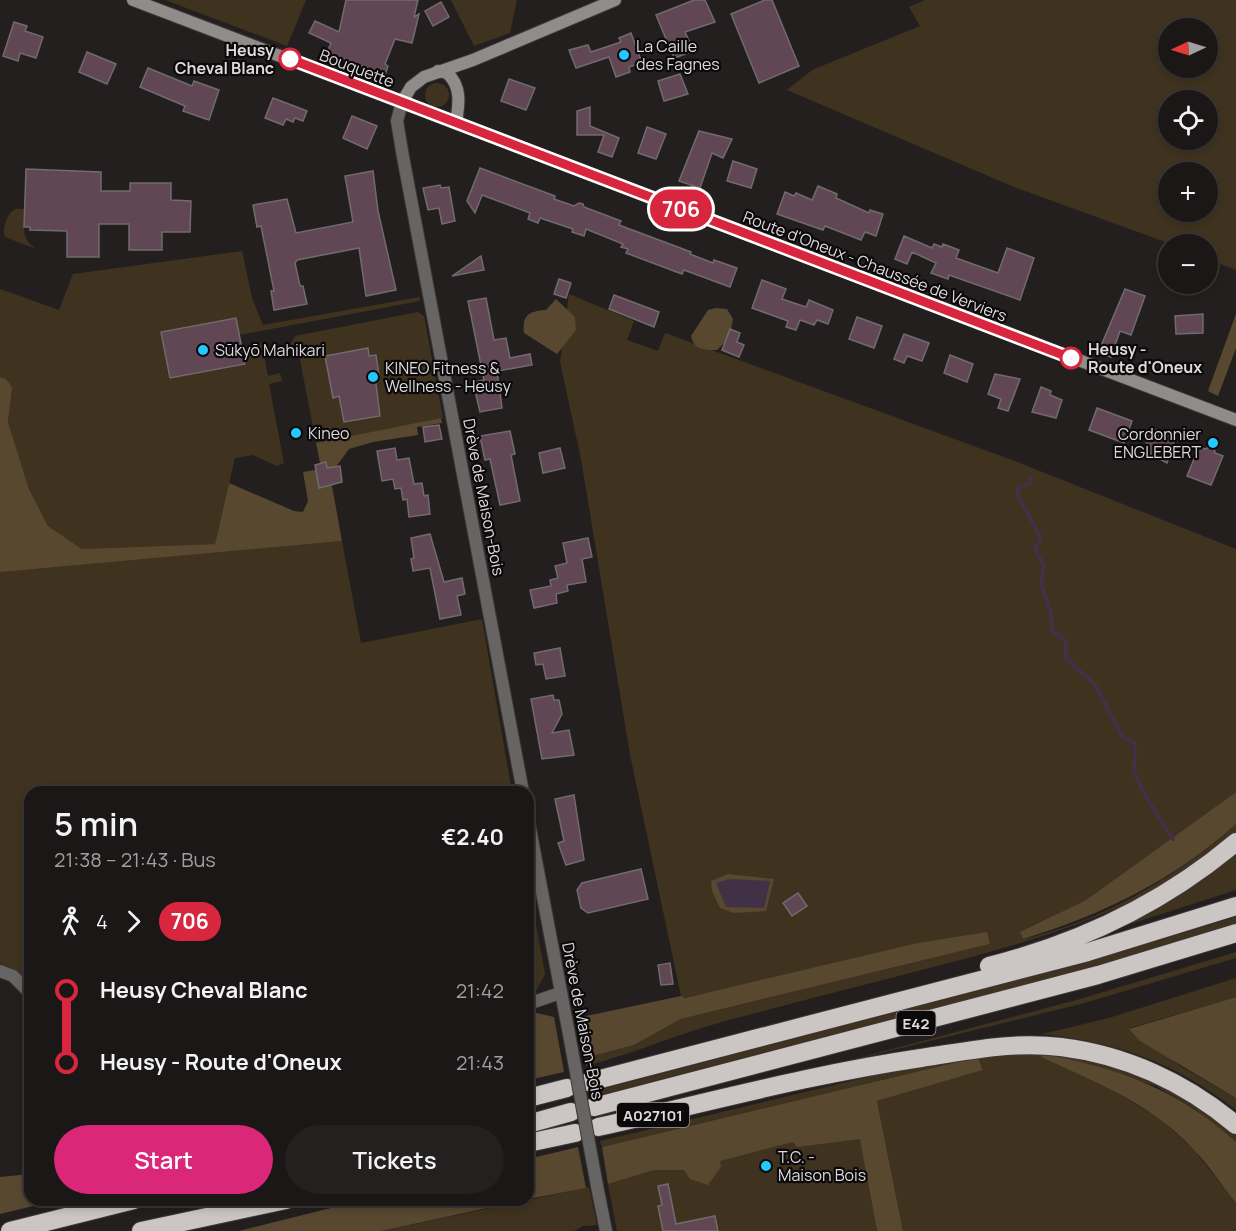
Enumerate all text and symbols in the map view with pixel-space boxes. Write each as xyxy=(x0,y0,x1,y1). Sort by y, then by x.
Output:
north arrow xyxy=(1158,18,1218,78)
map controls xyxy=(1158,18,1218,294)
place label: La Caille des Fagnes xyxy=(636,35,720,75)
place label: Heusy Cheval Blanc xyxy=(175,39,274,79)
street label: Bouquette xyxy=(316,44,398,92)
marker: Heusy Cheval Blanc xyxy=(279,48,301,70)
marker: La Caille des Fagnes xyxy=(617,48,631,62)
button: locate xyxy=(1158,90,1218,150)
button: + xyxy=(1158,162,1218,222)
line badge: 706 xyxy=(646,190,716,228)
text: 706 xyxy=(662,195,700,223)
street label: Route d'Oneux - Chaussée de Verviers xyxy=(740,205,1010,327)
button: − xyxy=(1158,234,1218,294)
place label: Heusy - Route d'Oneux xyxy=(1088,338,1202,378)
place label: Sūkyō Mahikari xyxy=(215,339,325,361)
marker: Sūkyō Mahikari xyxy=(196,343,210,357)
marker: Heusy - Route d'Oneux xyxy=(1060,347,1082,369)
place label: KINEO Fitness & Wellness - Heusy xyxy=(385,357,511,397)
marker: KINEO Fitness & Wellness - Heusy xyxy=(366,370,380,384)
street label: Drève de Maison-Bois xyxy=(458,417,510,577)
place label: Kineo xyxy=(308,422,350,444)
place label: Cordonnier ENGLEBERT xyxy=(1114,423,1201,463)
marker: Kineo xyxy=(289,426,303,440)
marker: Cordonnier ENGLEBERT xyxy=(1206,436,1220,450)
text: 5 min xyxy=(54,801,138,846)
text: €2.40 xyxy=(441,822,504,852)
text: 21:38 – 21:43 · Bus xyxy=(54,846,216,873)
icon: walk xyxy=(54,905,87,938)
icon: forward xyxy=(117,905,150,938)
text: 706 xyxy=(171,907,209,935)
text: 4 xyxy=(96,908,108,935)
street label: Drève de Maison-Bois xyxy=(557,941,609,1101)
text: Heusy Cheval Blanc xyxy=(100,975,308,1005)
text: 21:42 xyxy=(456,977,504,1004)
road number: E42 xyxy=(896,1011,936,1035)
text: Heusy - Route d'Oneux xyxy=(100,1047,342,1077)
text: 21:43 xyxy=(456,1049,504,1076)
road number: A027101 xyxy=(617,1103,689,1127)
button: Start xyxy=(54,1125,273,1194)
button: Tickets xyxy=(285,1125,504,1194)
place label: T.C. - Maison Bois xyxy=(778,1146,866,1186)
marker: T.C. - Maison Bois xyxy=(759,1159,773,1173)

